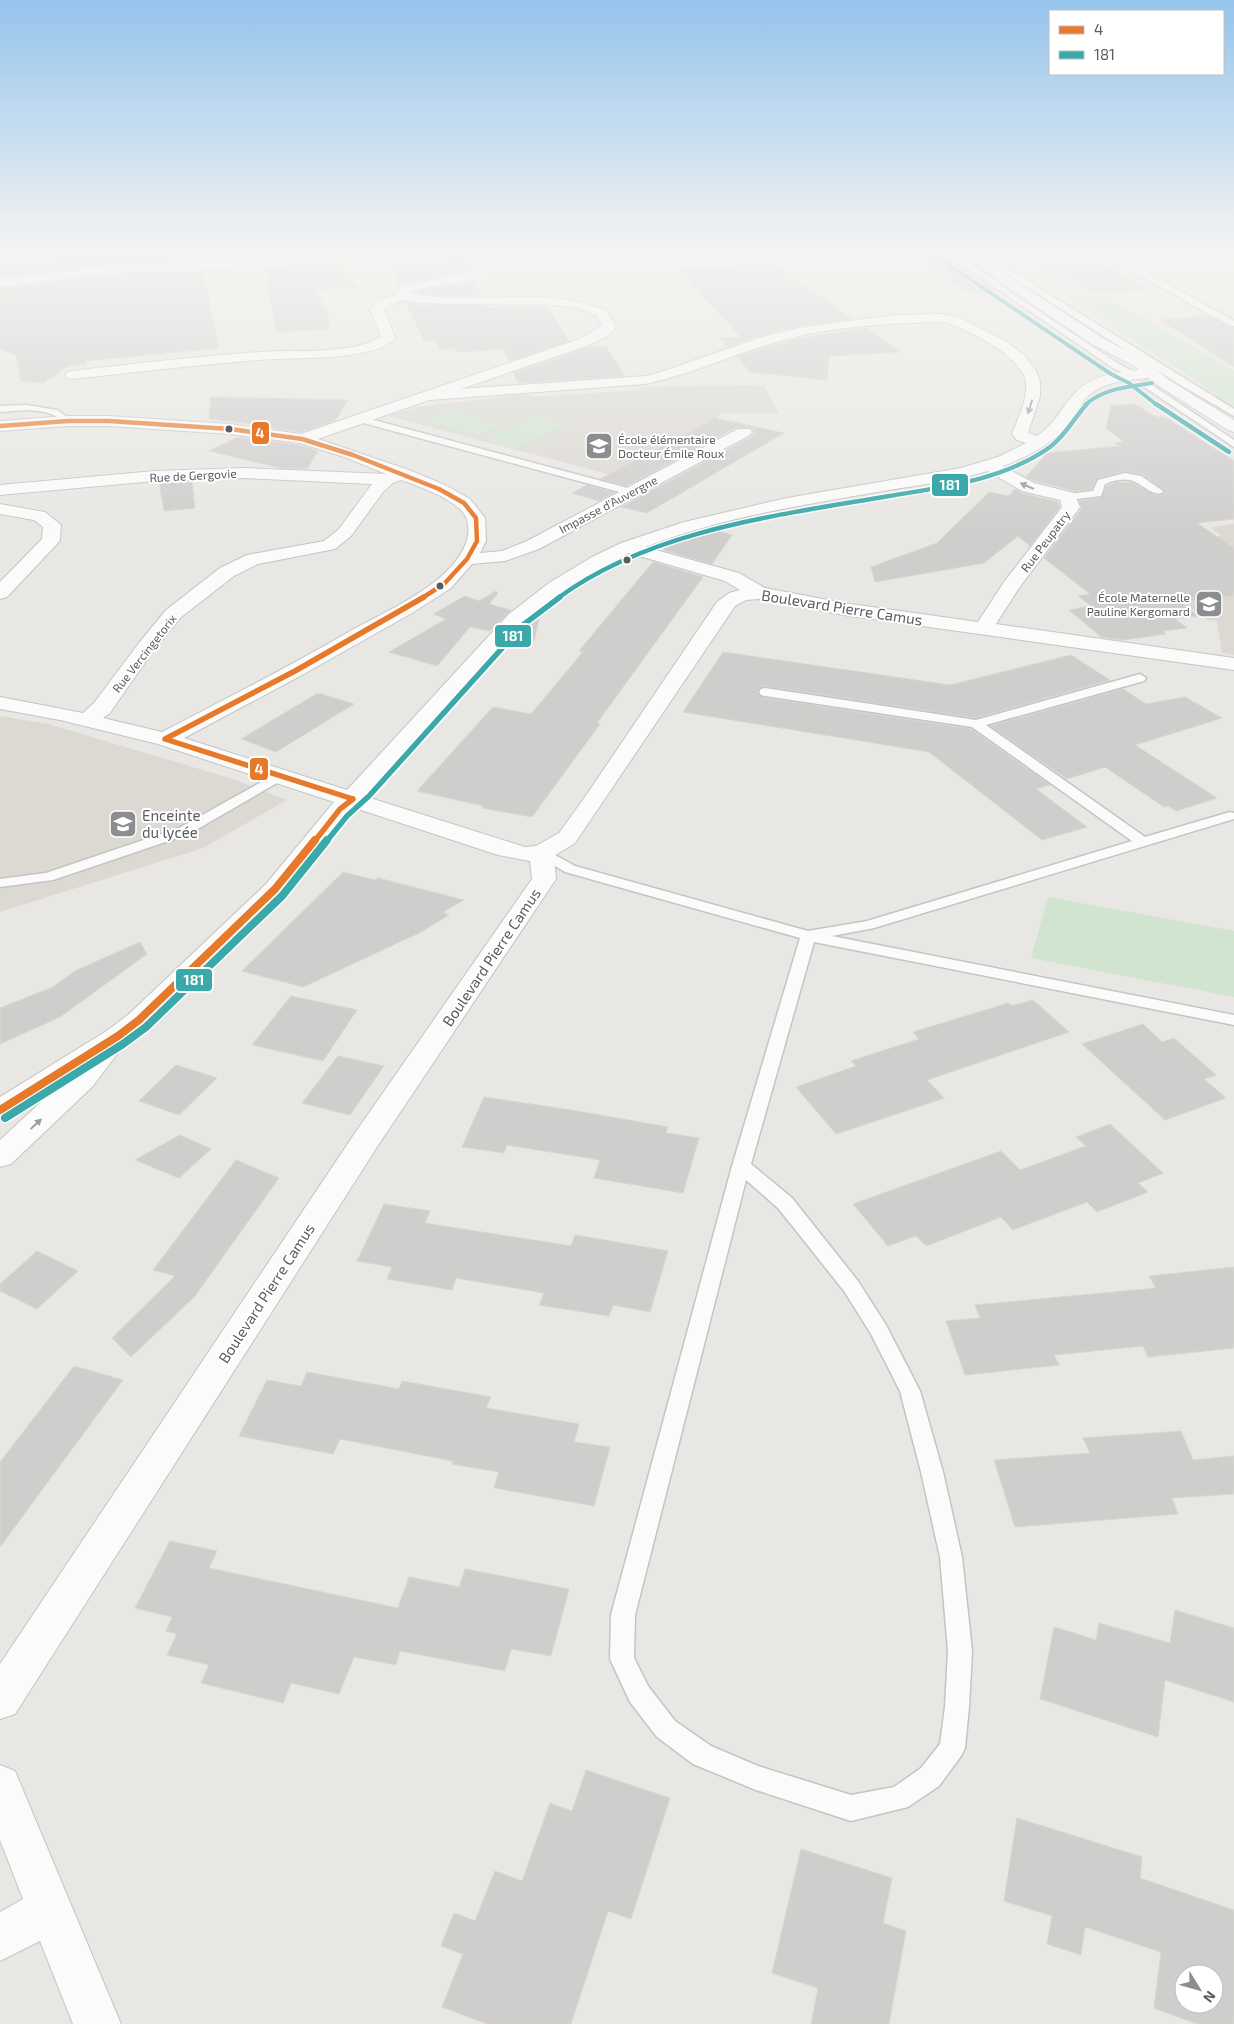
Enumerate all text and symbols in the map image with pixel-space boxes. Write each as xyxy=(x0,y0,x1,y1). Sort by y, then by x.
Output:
legend xyxy=(1049,10,1224,75)
text: 4 xyxy=(1094,20,1103,38)
text: 181 xyxy=(1094,45,1115,63)
one-way arrow xyxy=(1026,399,1034,414)
line badge: 4 xyxy=(251,421,270,445)
unlabelled marker xyxy=(224,424,234,434)
text: 4 xyxy=(256,424,265,441)
school or university icon: École élémentaire Docteur Émile Roux xyxy=(584,431,614,461)
place label: École élémentaire Docteur Émile Roux xyxy=(618,432,725,460)
street label: Rue de Gergovie xyxy=(149,466,237,484)
street label: Impasse d'Auvergne xyxy=(556,472,660,536)
line badge: 181 xyxy=(931,473,969,497)
text: 181 xyxy=(940,476,960,493)
one-way arrow xyxy=(1020,481,1034,489)
street label: Rue Peupatry xyxy=(1017,507,1073,574)
unlabelled marker xyxy=(622,555,632,565)
unlabelled marker xyxy=(435,581,445,591)
street label: Boulevard Pierre Camus xyxy=(760,585,924,629)
school or university icon: École Maternelle Pauline Kergomard xyxy=(1194,589,1224,619)
place label: École Maternelle Pauline Kergomard xyxy=(1087,590,1190,618)
street label: Rue Vercingetorix xyxy=(109,611,179,695)
line badge: 181 xyxy=(494,624,532,648)
text: 181 xyxy=(503,627,523,644)
line badge: 4 xyxy=(249,757,269,781)
text: 4 xyxy=(255,760,264,777)
place label: Enceinte du lycée xyxy=(142,806,201,841)
school or university icon: Enceinte du lycée xyxy=(108,809,138,839)
street label: Boulevard Pierre Camus xyxy=(438,885,544,1029)
line badge: 181 xyxy=(175,968,213,992)
text: 181 xyxy=(184,971,204,988)
one-way arrow xyxy=(29,1118,41,1130)
street label: Boulevard Pierre Camus xyxy=(214,1220,318,1366)
north arrow xyxy=(1174,1964,1224,2014)
text: N xyxy=(1200,1988,1220,2006)

